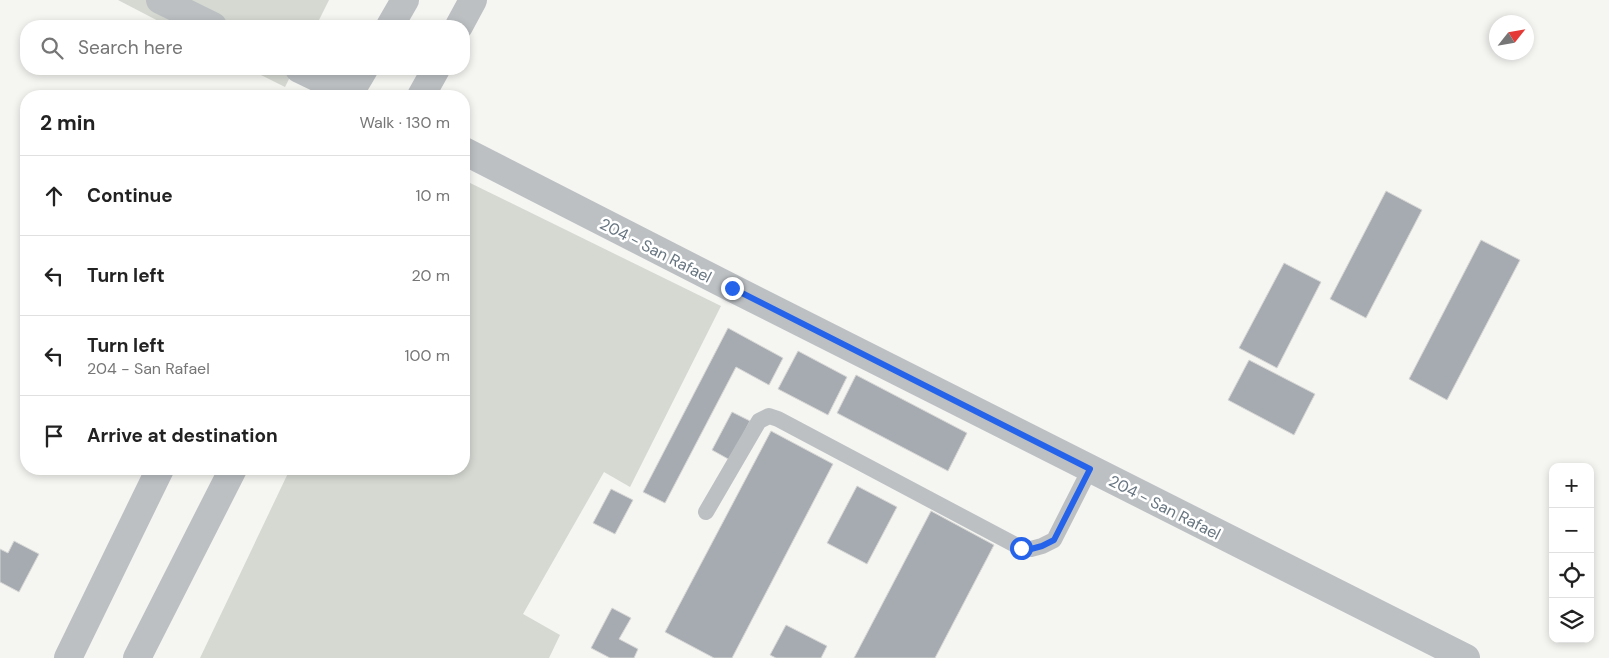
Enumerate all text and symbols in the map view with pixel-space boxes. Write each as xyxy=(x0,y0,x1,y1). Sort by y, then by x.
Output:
north arrow xyxy=(1489,15,1534,60)
search box xyxy=(20,20,470,75)
icon: search xyxy=(38,34,66,62)
text: Search here xyxy=(78,35,183,60)
text: 2 min xyxy=(40,109,96,137)
text: Walk · 130 m xyxy=(359,112,450,133)
icon: ahead xyxy=(40,182,68,210)
text: Continue xyxy=(87,183,173,208)
text: 10 m xyxy=(416,185,450,206)
street label: 204 - San Rafael xyxy=(596,213,715,288)
icon: left xyxy=(40,262,68,290)
text: Turn left xyxy=(87,263,165,288)
text: 20 m xyxy=(411,265,450,286)
route end xyxy=(721,277,744,300)
text: Turn left xyxy=(87,333,165,358)
icon: left xyxy=(40,342,68,370)
text: 100 m xyxy=(405,345,450,366)
text: 204 - San Rafael xyxy=(87,358,210,379)
icon: arrive xyxy=(40,422,68,450)
text: Arrive at destination xyxy=(87,423,278,448)
map controls xyxy=(1549,463,1594,643)
button: + xyxy=(1549,463,1594,508)
street label: 204 - San Rafael xyxy=(1105,470,1224,545)
button: − xyxy=(1549,508,1594,553)
route start xyxy=(1010,537,1033,560)
button: locate xyxy=(1549,553,1594,598)
button: layers xyxy=(1549,598,1594,643)

